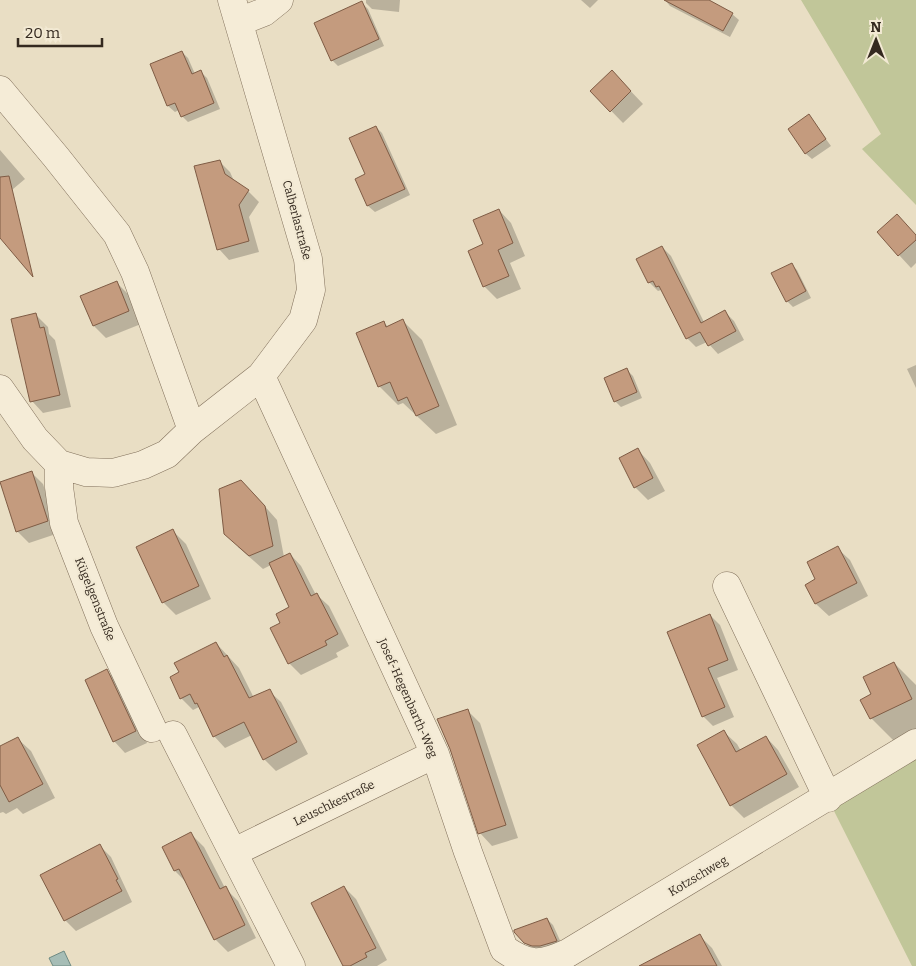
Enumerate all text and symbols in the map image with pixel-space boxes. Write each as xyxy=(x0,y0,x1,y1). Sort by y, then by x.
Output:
scale bar xyxy=(18,15,101,47)
north arrow xyxy=(851,15,901,65)
text: N xyxy=(871,19,882,36)
text: 20 m xyxy=(25,24,61,42)
street label: Calberlastraße xyxy=(280,179,314,261)
street label: Kügelgenstraße xyxy=(72,555,118,643)
street label: Josef-Hegenbarth-Weg xyxy=(375,635,441,760)
street label: Leuschkestraße xyxy=(291,777,377,829)
street label: Kotzschweg xyxy=(666,853,730,899)

